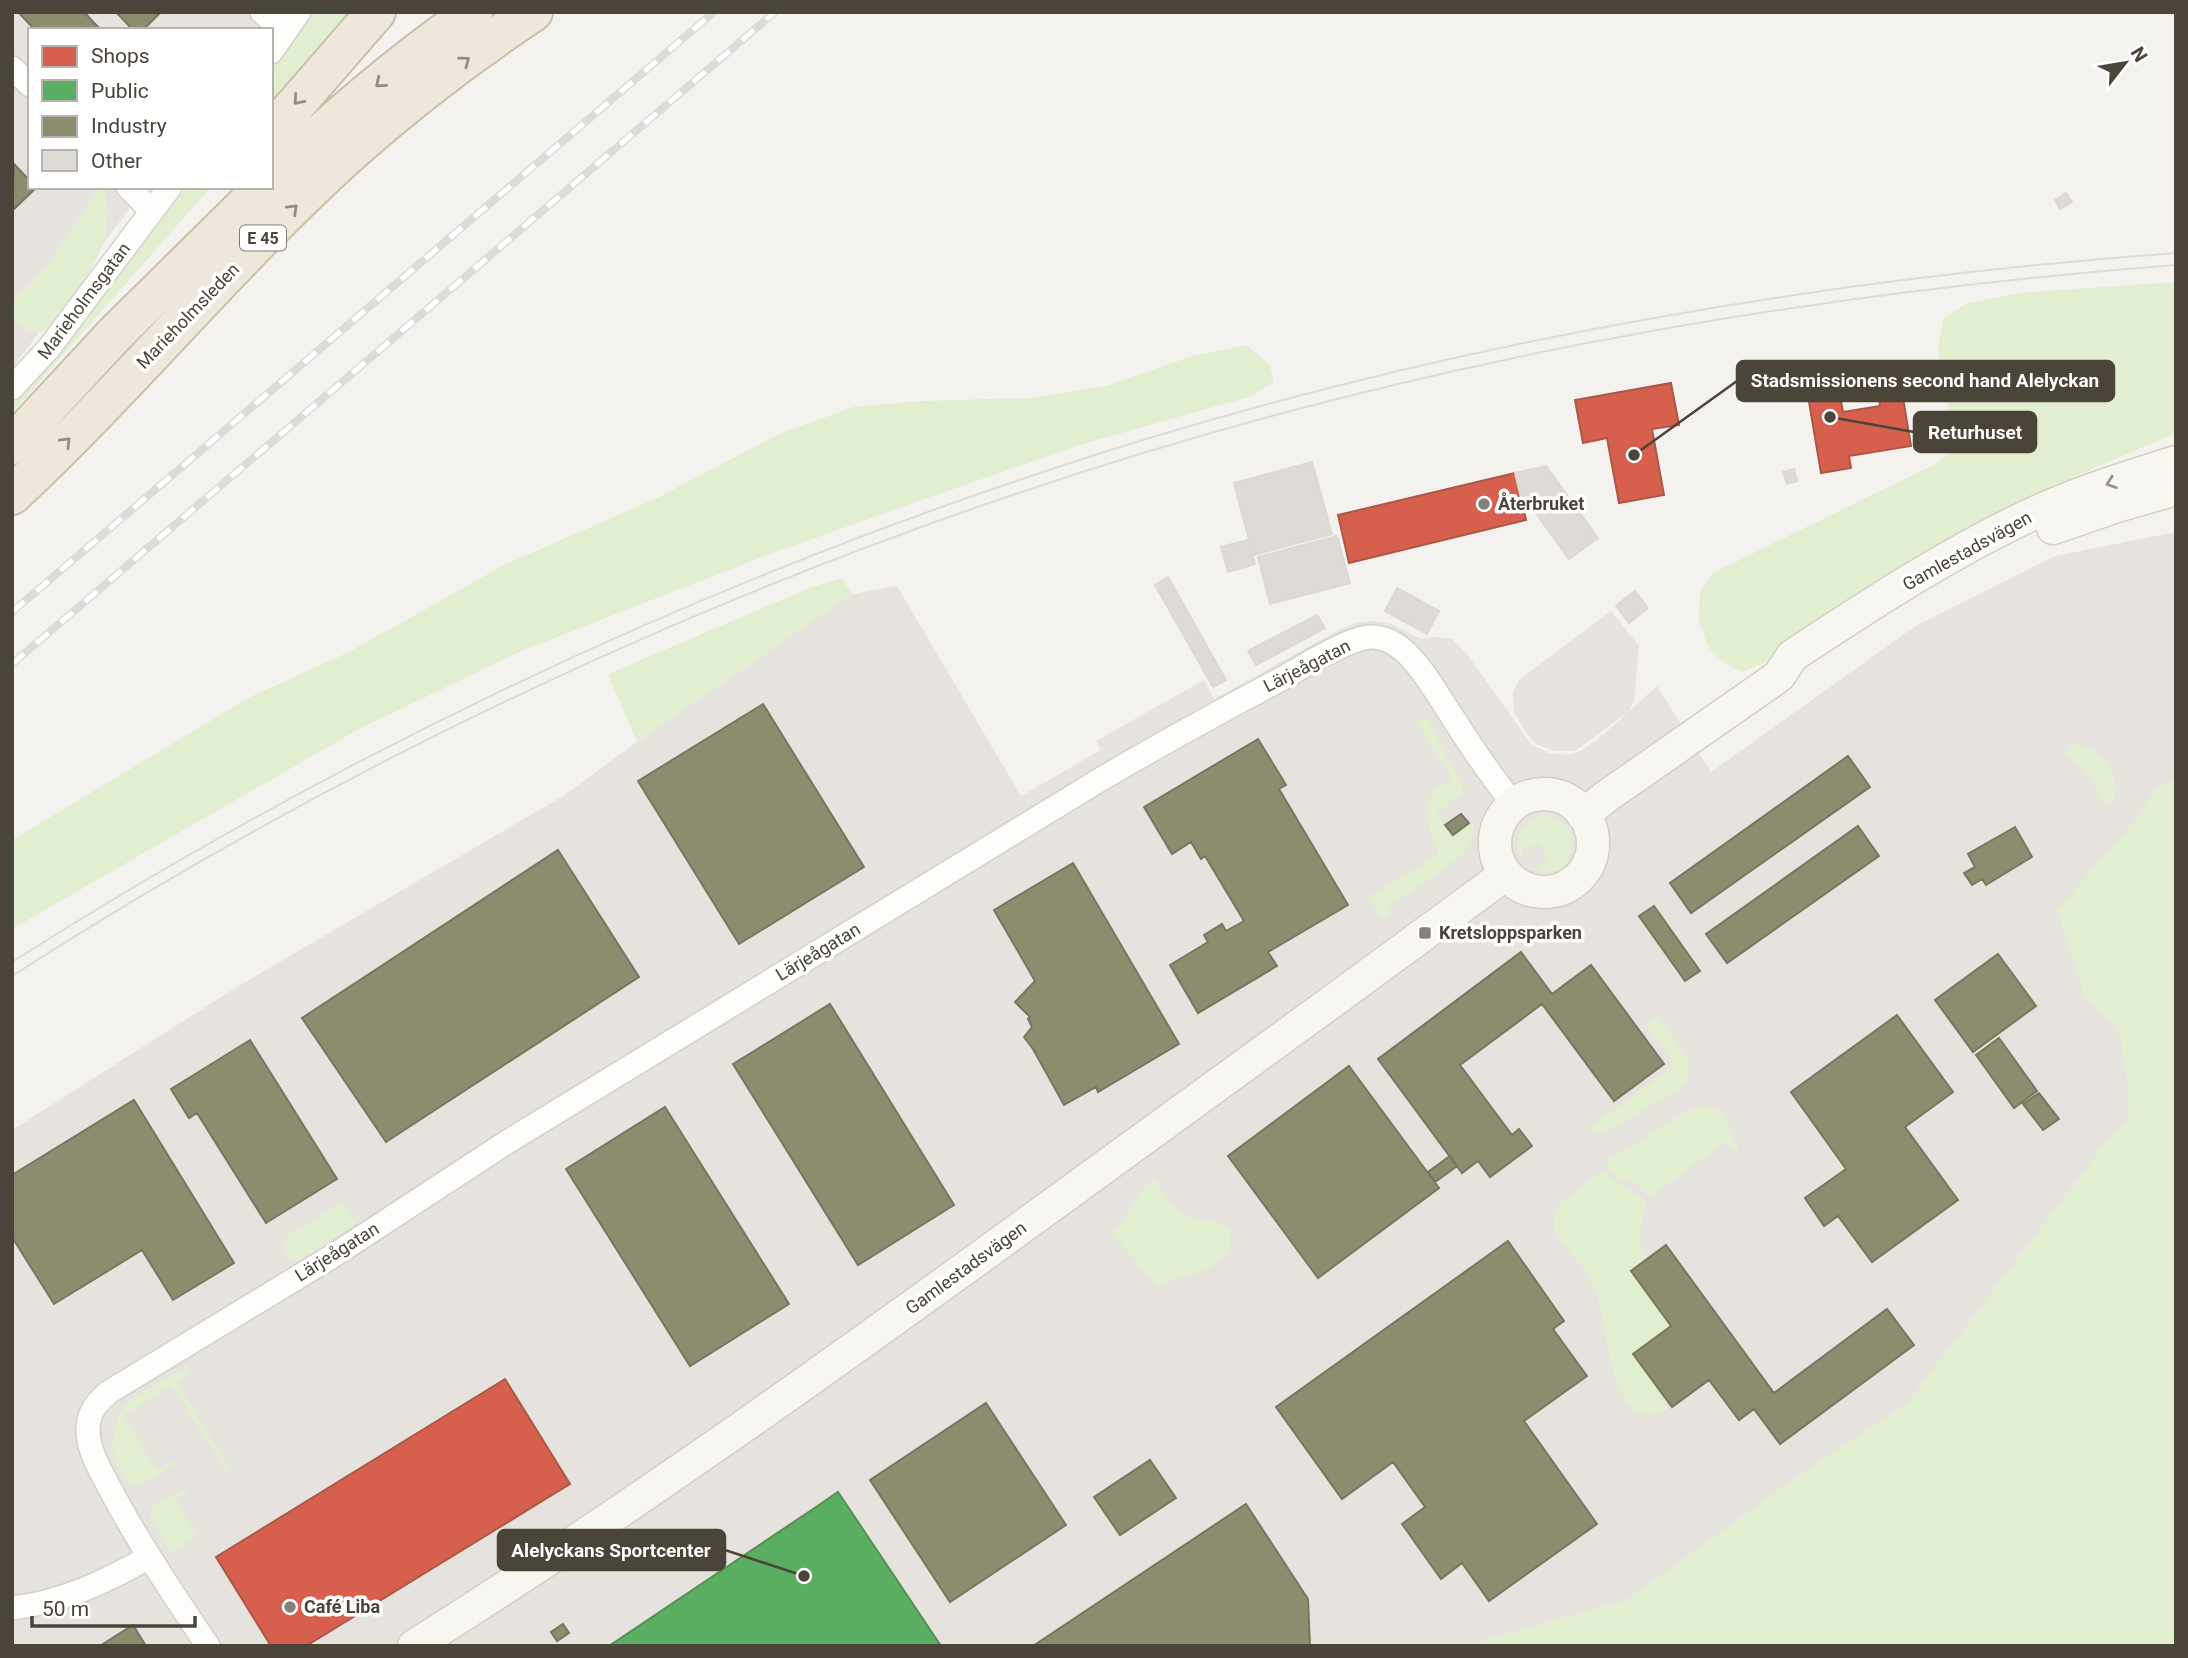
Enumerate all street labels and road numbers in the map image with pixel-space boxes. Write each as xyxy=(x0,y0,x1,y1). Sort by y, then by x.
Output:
road number: E 45 xyxy=(240,226,286,250)
street label: Marieholmsgatan xyxy=(33,238,134,363)
street label: Marieholmsleden xyxy=(132,258,243,373)
street label: Gamlestadsvägen xyxy=(1899,506,2035,595)
street label: Lärjeågatan xyxy=(1260,635,1354,696)
street label: Lärjeågatan xyxy=(772,918,864,985)
street label: Gamlestadsvägen xyxy=(901,1217,1030,1318)
street label: Lärjeågatan xyxy=(291,1218,382,1286)

